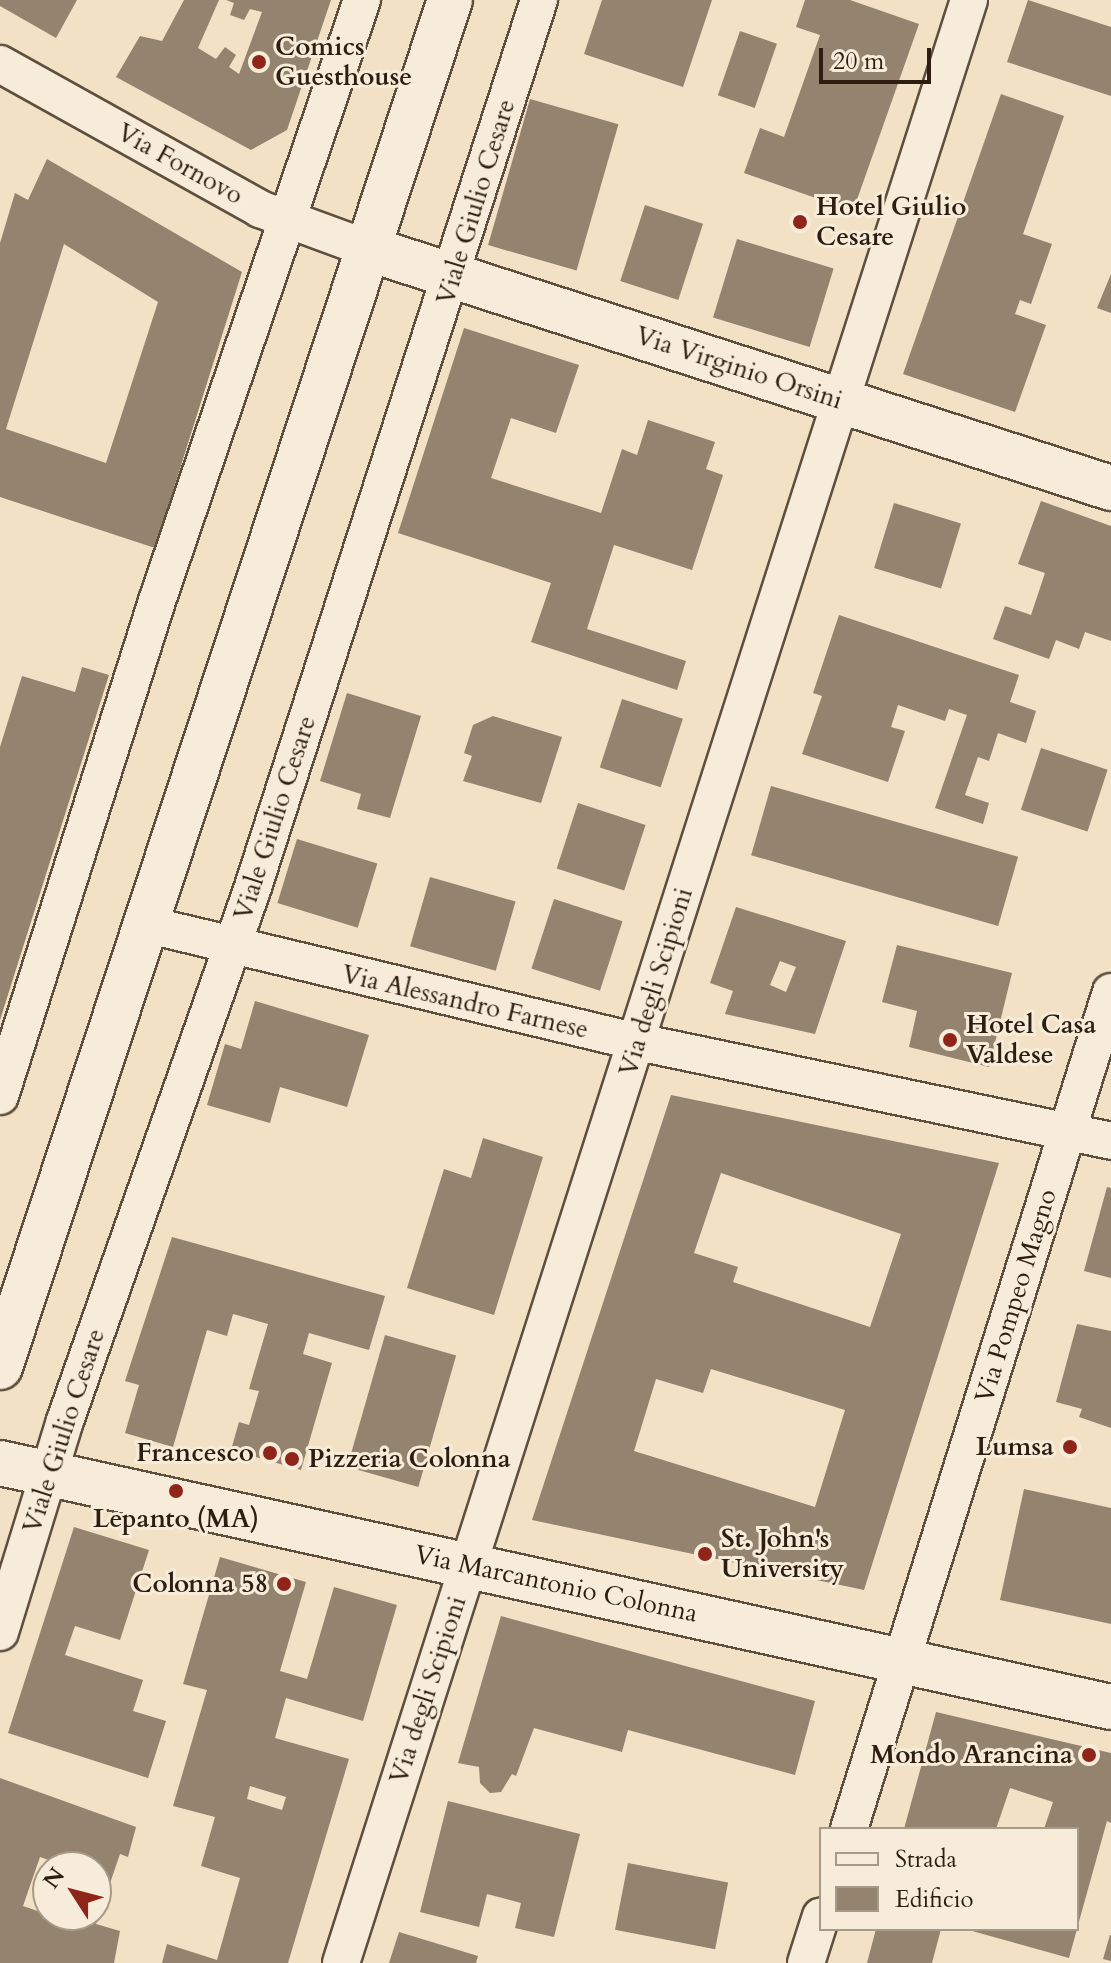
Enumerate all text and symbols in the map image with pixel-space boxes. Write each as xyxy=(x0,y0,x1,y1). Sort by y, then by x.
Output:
place label: Comics Guesthouse xyxy=(275,31,412,92)
scale bar xyxy=(823,32,935,82)
text: 20 m xyxy=(833,45,884,78)
marker: Comics Guesthouse xyxy=(250,53,268,71)
street label: Viale Giulio Cesare xyxy=(430,96,522,308)
street label: Via Fornovo xyxy=(112,117,248,211)
place label: Hotel Giulio Cesare xyxy=(816,191,966,252)
marker: Hotel Giulio Cesare xyxy=(791,213,809,231)
street label: Via Virginio Orsini xyxy=(632,320,846,416)
street label: Viale Giulio Cesare xyxy=(227,712,323,924)
street label: Via degli Scipioni xyxy=(613,884,699,1080)
street label: Via Alessandro Farnese xyxy=(339,958,591,1046)
place label: Hotel Casa Valdese xyxy=(966,1009,1096,1070)
marker: Hotel Casa Valdese xyxy=(941,1031,959,1049)
street label: Via Pompeo Magno xyxy=(969,1185,1063,1407)
street label: Viale Giulio Cesare xyxy=(16,1325,112,1537)
place label: Lumsa xyxy=(976,1431,1054,1463)
place label: Francesco xyxy=(136,1437,254,1469)
marker: Lumsa xyxy=(1061,1438,1079,1456)
place label: Pizzeria Colonna xyxy=(308,1443,511,1475)
marker: Francesco xyxy=(261,1444,279,1462)
marker: Pizzeria Colonna xyxy=(283,1450,301,1468)
marker: Lepanto (MA) xyxy=(167,1482,185,1500)
place label: Lepanto (MA) xyxy=(93,1503,259,1535)
place label: St. John's University xyxy=(721,1523,844,1584)
street label: Via Marcantonio Colonna xyxy=(412,1539,700,1629)
marker: St. John's University xyxy=(696,1545,714,1563)
place label: Colonna 58 xyxy=(132,1568,268,1600)
marker: Colonna 58 xyxy=(275,1575,293,1593)
street label: Via degli Scipioni xyxy=(383,1592,473,1788)
place label: Mondo Arancina xyxy=(870,1739,1073,1771)
marker: Mondo Arancina xyxy=(1080,1746,1098,1764)
legend xyxy=(819,1827,1079,1931)
text: Strada xyxy=(895,1843,957,1876)
north arrow xyxy=(32,1851,112,1931)
text: N xyxy=(36,1862,72,1895)
text: Edificio xyxy=(895,1883,974,1916)

